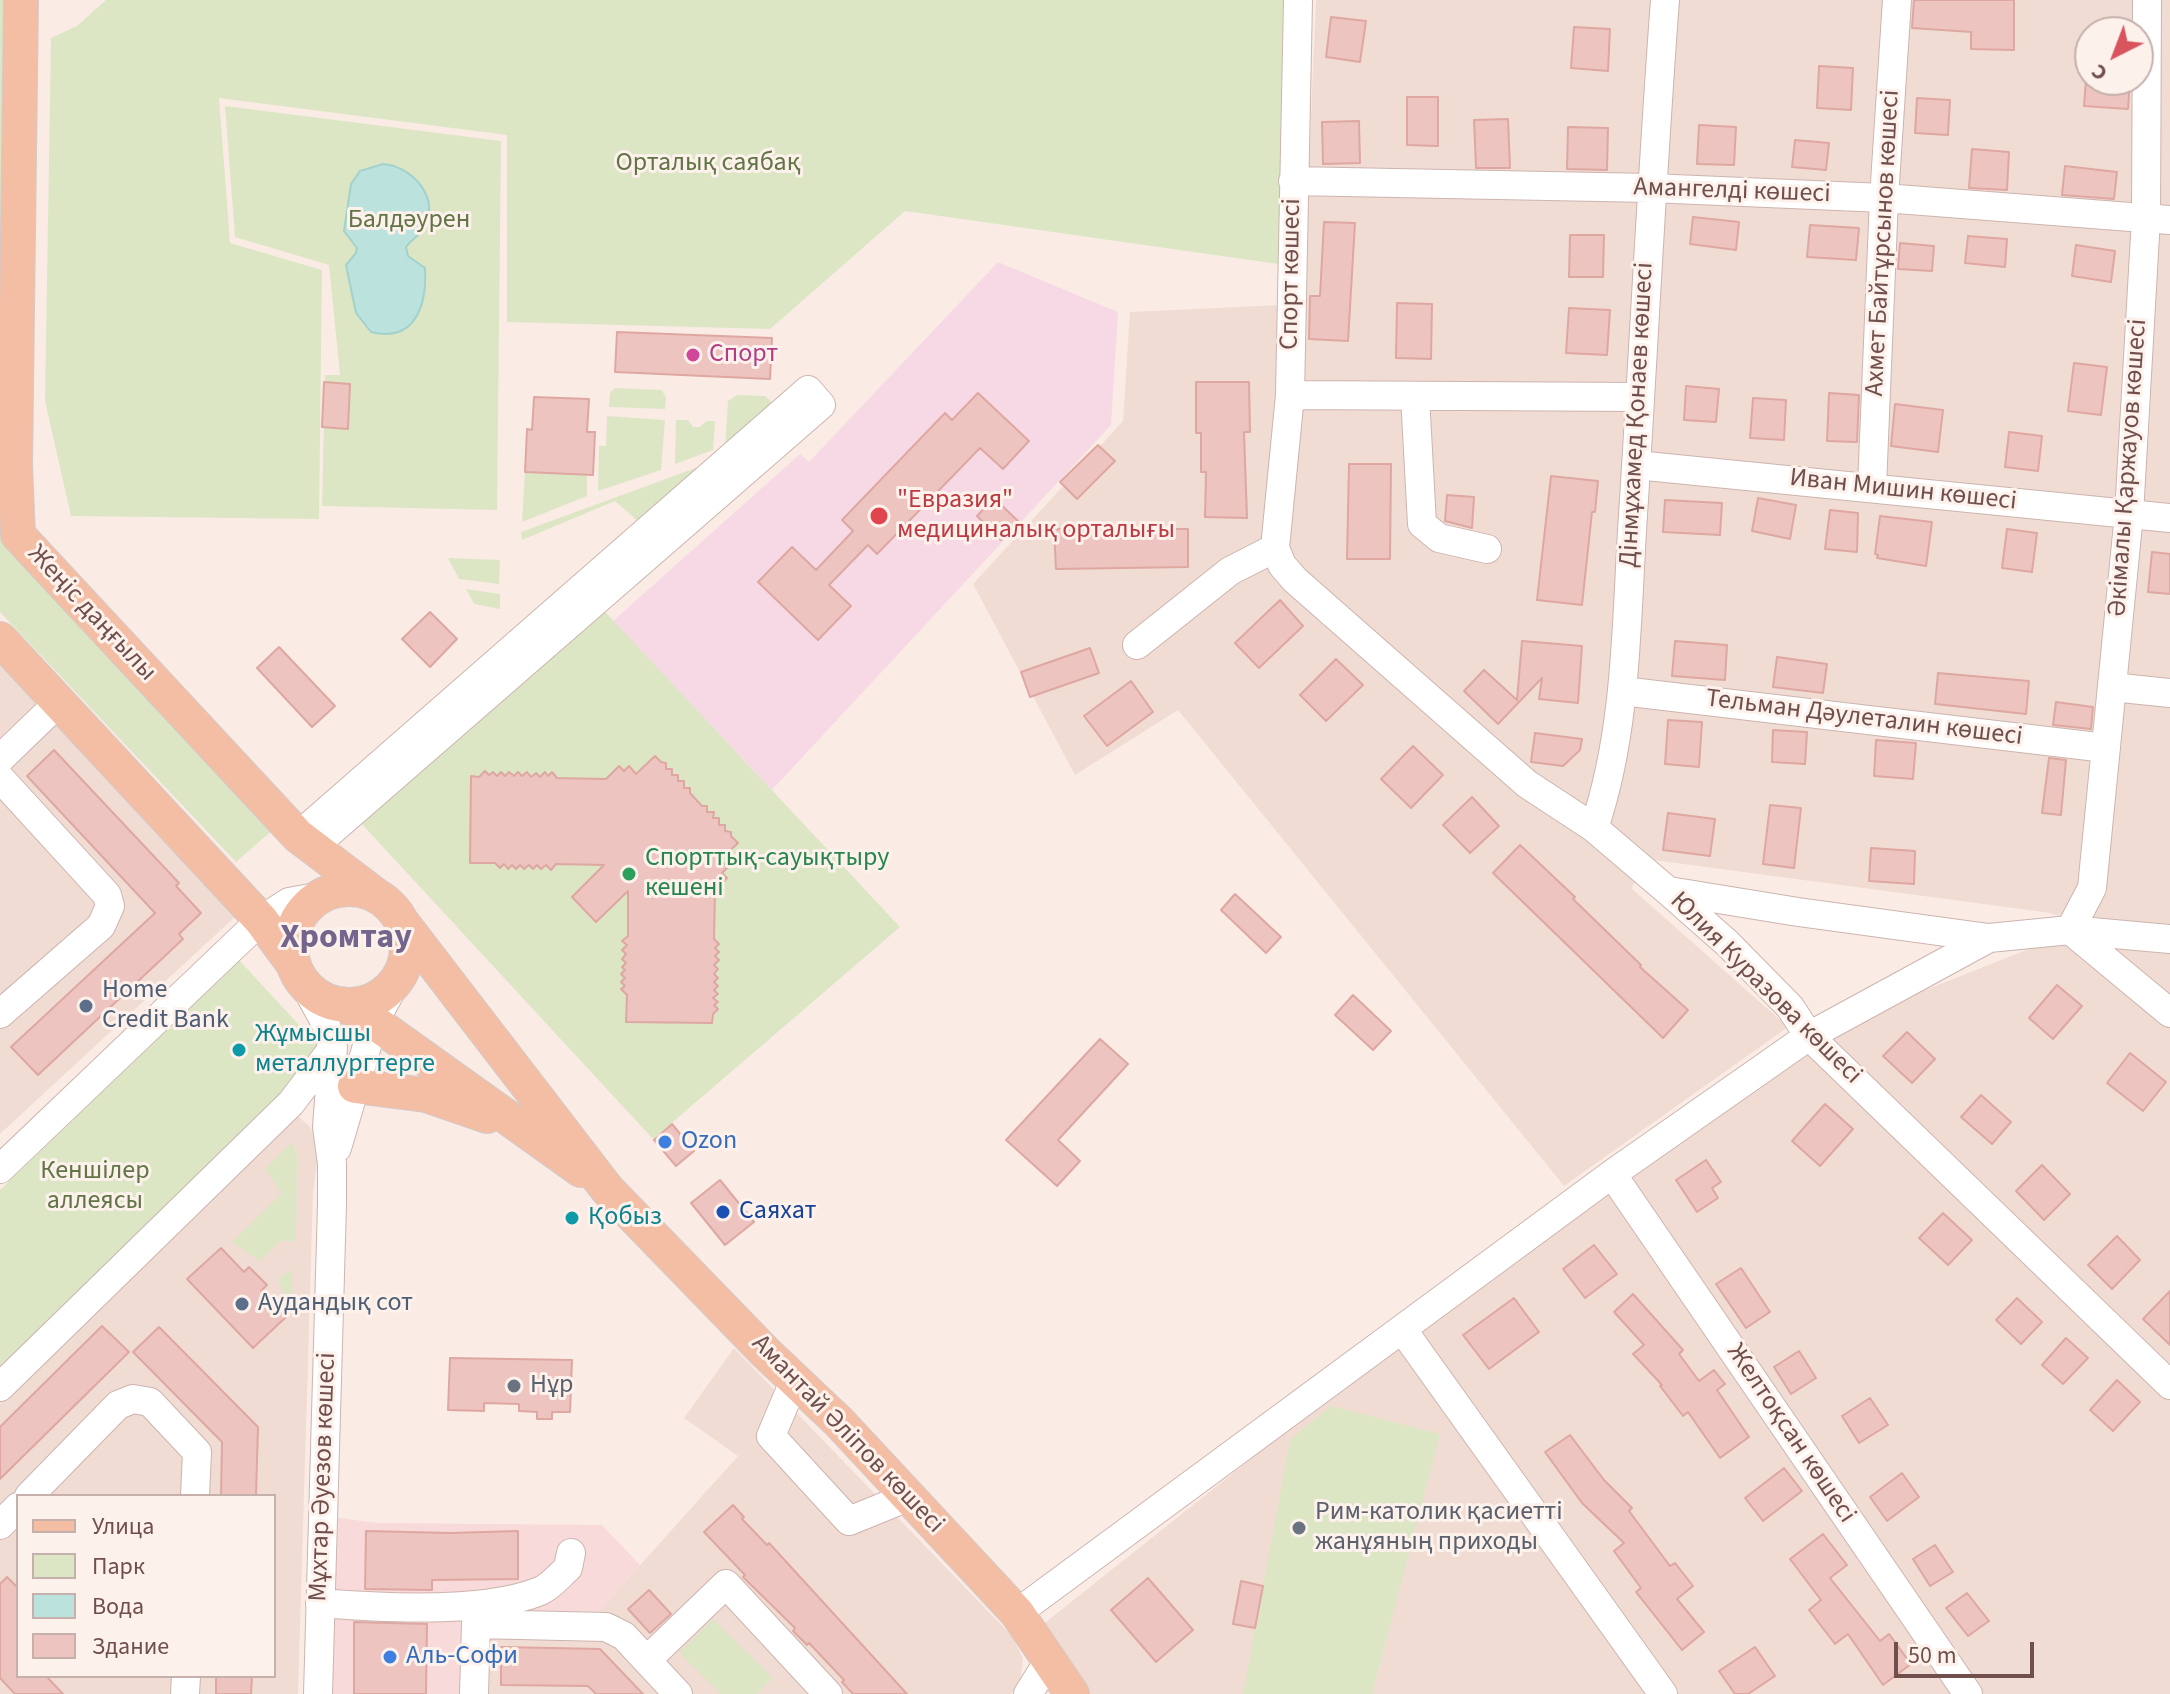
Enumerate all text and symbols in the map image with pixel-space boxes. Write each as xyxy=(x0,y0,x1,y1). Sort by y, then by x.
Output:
north arrow xyxy=(2074,16,2154,96)
text: С xyxy=(2084,56,2115,89)
street label: Ахмет Байтұрсынов көшесі xyxy=(1860,89,1908,397)
park label: Орталық саябақ xyxy=(615,148,801,180)
street label: Амангелді көшесі xyxy=(1633,173,1831,211)
street label: Спорт көшесі xyxy=(1275,198,1309,350)
park label: Балдәурен xyxy=(348,205,470,237)
street label: Дінмұхамед Қонаев көшесі xyxy=(1614,262,1662,568)
street label: Әкімалы Қаржауов көшесі xyxy=(2103,318,2155,618)
place label: Спорт xyxy=(709,339,778,371)
marker: Спорт xyxy=(684,346,702,364)
street label: Иван Мишин көшесі xyxy=(1788,464,2018,518)
place label: "Евразия" медициналық орталығы xyxy=(897,485,1175,546)
marker: "Евразия" медициналық орталығы xyxy=(868,505,890,527)
street label: Жеңіс даңғылы xyxy=(20,539,162,689)
street label: Тельман Дәулеталин көшесі xyxy=(1704,684,2024,754)
place label: Спорттық-сауықтыру кешені xyxy=(645,843,890,904)
marker: Спорттық-сауықтыру кешені xyxy=(620,865,638,883)
street label: Юлия Куразова көшесі xyxy=(1662,886,1868,1092)
district label: Хромтау xyxy=(280,920,412,960)
place label: Home Credit Bank xyxy=(102,975,229,1036)
marker: Home Credit Bank xyxy=(77,997,95,1015)
place label: Жұмысшы металлургтерге xyxy=(255,1019,435,1080)
marker: Жұмысшы металлургтерге xyxy=(230,1041,248,1059)
place label: Ozon xyxy=(681,1126,737,1158)
marker: Ozon xyxy=(656,1133,674,1151)
park label: Кеншілер аллеясы xyxy=(40,1156,150,1218)
place label: Саяхат xyxy=(739,1196,816,1228)
place label: Қобыз xyxy=(588,1202,662,1234)
marker: Саяхат xyxy=(714,1203,732,1221)
marker: Қобыз xyxy=(563,1209,581,1227)
place label: Аудандық сот xyxy=(258,1288,413,1320)
marker: Аудандық сот xyxy=(233,1295,251,1313)
street label: Амантай Әліпов көшесі xyxy=(744,1329,950,1541)
street label: Желтоқсан көшесі xyxy=(1719,1338,1861,1530)
street label: Мұхтар Әуезов көшесі xyxy=(304,1352,344,1602)
place label: Нұр xyxy=(530,1370,574,1402)
marker: Нұр xyxy=(505,1377,523,1395)
legend xyxy=(16,1494,276,1678)
place label: Рим-католик қасиетті жанұяның приходы xyxy=(1315,1497,1563,1558)
text: Улица xyxy=(92,1509,154,1544)
marker: Рим-католик қасиетті жанұяның приходы xyxy=(1290,1519,1308,1537)
text: Парк xyxy=(92,1549,145,1584)
text: Вода xyxy=(92,1589,144,1624)
scale bar xyxy=(1898,1626,2038,1676)
text: Здание xyxy=(92,1629,169,1664)
text: 50 m xyxy=(1908,1638,1957,1673)
place label: Аль-Софи xyxy=(406,1641,518,1673)
marker: Аль-Софи xyxy=(381,1648,399,1666)

